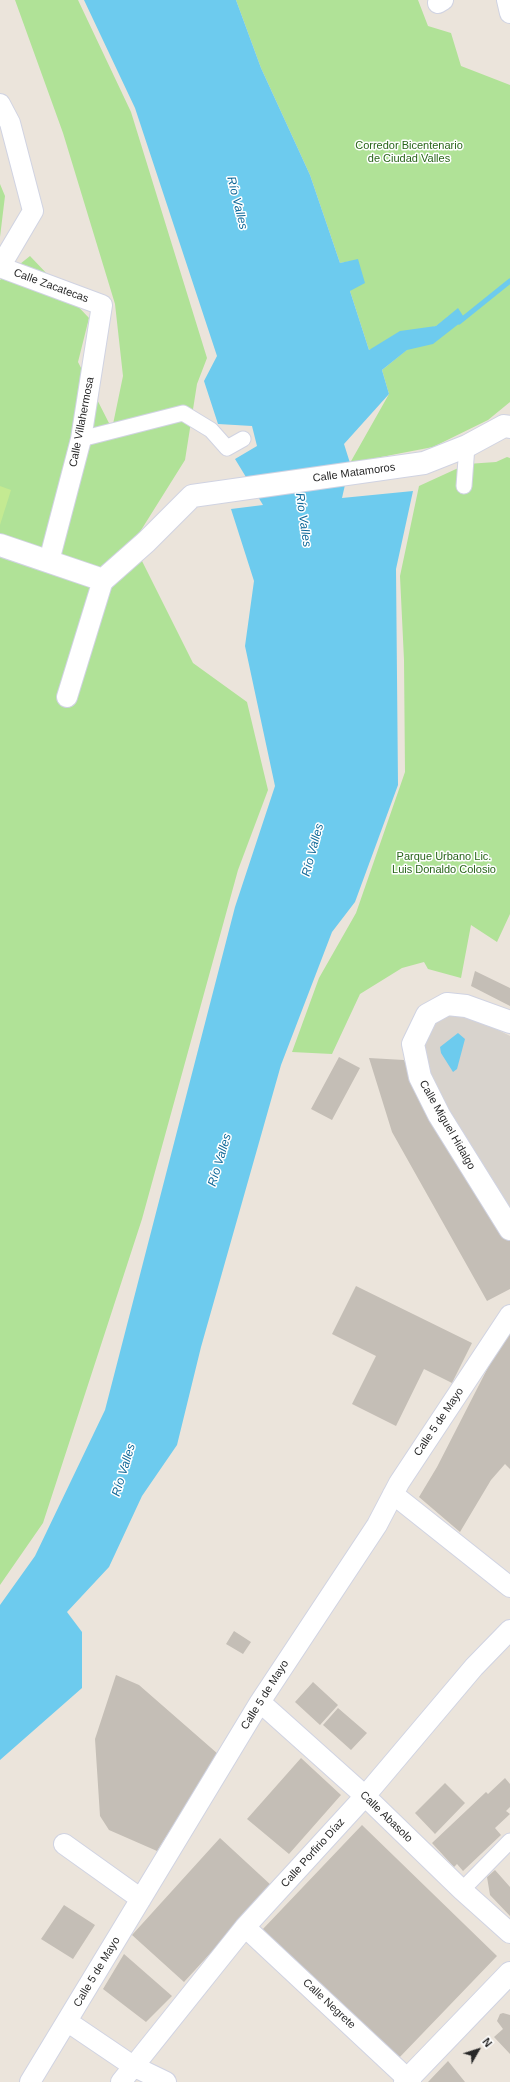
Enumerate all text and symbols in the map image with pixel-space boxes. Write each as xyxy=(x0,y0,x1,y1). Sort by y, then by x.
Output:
park label: Corredor Bicentenario de Ciudad Valles xyxy=(355,139,463,165)
water label: Río Valles xyxy=(223,175,251,231)
street label: Calle Zacatecas xyxy=(12,266,90,306)
street label: Calle Villahermosa xyxy=(67,376,97,468)
street label: Calle Matamoros xyxy=(312,461,396,485)
water label: Río Valles xyxy=(292,492,314,548)
water label: Río Valles xyxy=(299,822,327,878)
park label: Parque Urbano Lic. Luis Donaldo Colosio xyxy=(392,850,496,876)
street label: Calle Miguel Hidalgo xyxy=(416,1078,478,1172)
water label: Río Valles xyxy=(205,1132,235,1188)
street label: Calle 5 de Mayo xyxy=(411,1385,467,1459)
water label: Río Valles xyxy=(109,1442,139,1498)
street label: Calle 5 de Mayo xyxy=(238,1658,292,1732)
street label: Calle Abasolo xyxy=(357,1789,415,1845)
street label: Calle Porfirio Díaz xyxy=(278,1816,348,1890)
street label: Calle 5 de Mayo xyxy=(71,1935,123,2009)
street label: Calle Negrete xyxy=(300,1976,358,2032)
north arrow xyxy=(458,2030,498,2070)
text: N xyxy=(480,2036,494,2049)

